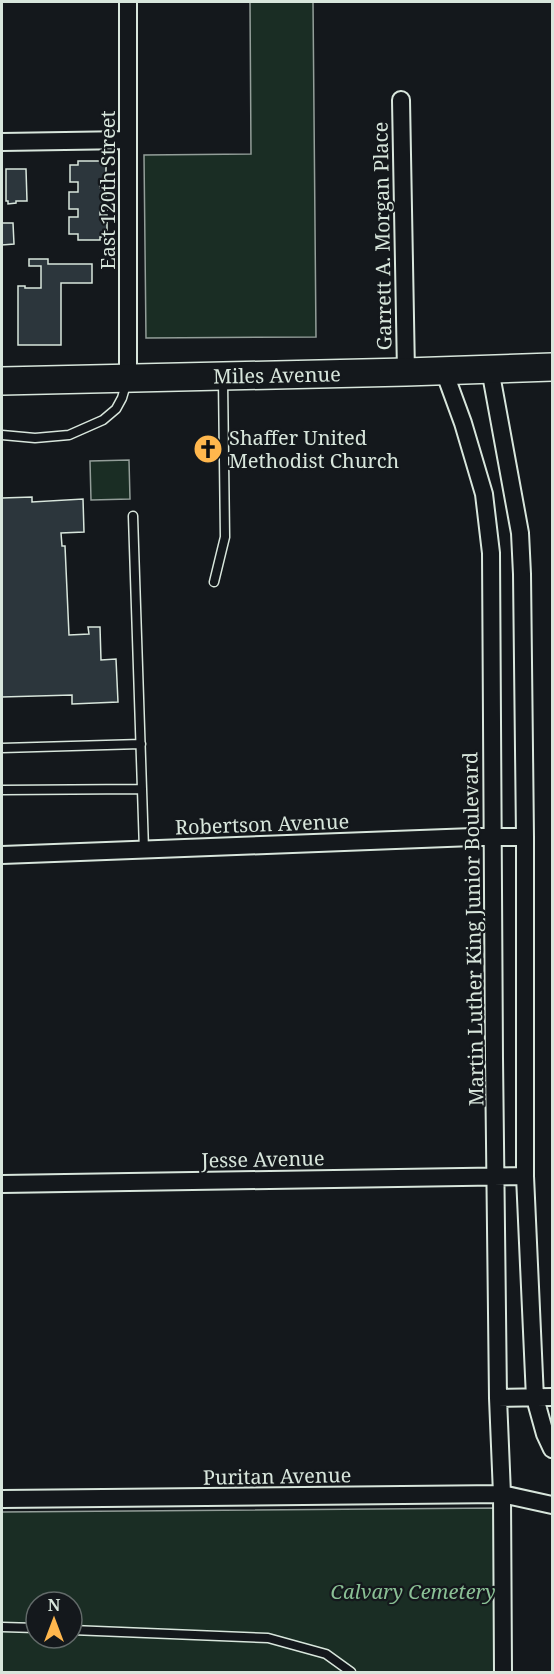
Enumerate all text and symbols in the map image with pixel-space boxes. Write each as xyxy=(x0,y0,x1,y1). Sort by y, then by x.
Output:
street label: East 120th Street xyxy=(94,110,121,270)
street label: Garrett A. Morgan Place xyxy=(367,121,397,351)
street label: Miles Avenue xyxy=(213,360,341,390)
place label: Shaffer United Methodist Church xyxy=(229,424,400,474)
church icon: Shaffer United Methodist Church xyxy=(192,433,224,465)
street label: Martin Luther King Junior Boulevard xyxy=(456,752,490,1106)
street label: Robertson Avenue xyxy=(174,807,350,841)
street label: Jesse Avenue xyxy=(200,1144,325,1174)
street label: Puritan Avenue xyxy=(203,1461,351,1491)
park label: Calvary Cemetery xyxy=(331,1578,495,1605)
north arrow xyxy=(24,1590,84,1650)
text: N xyxy=(48,1594,61,1616)

